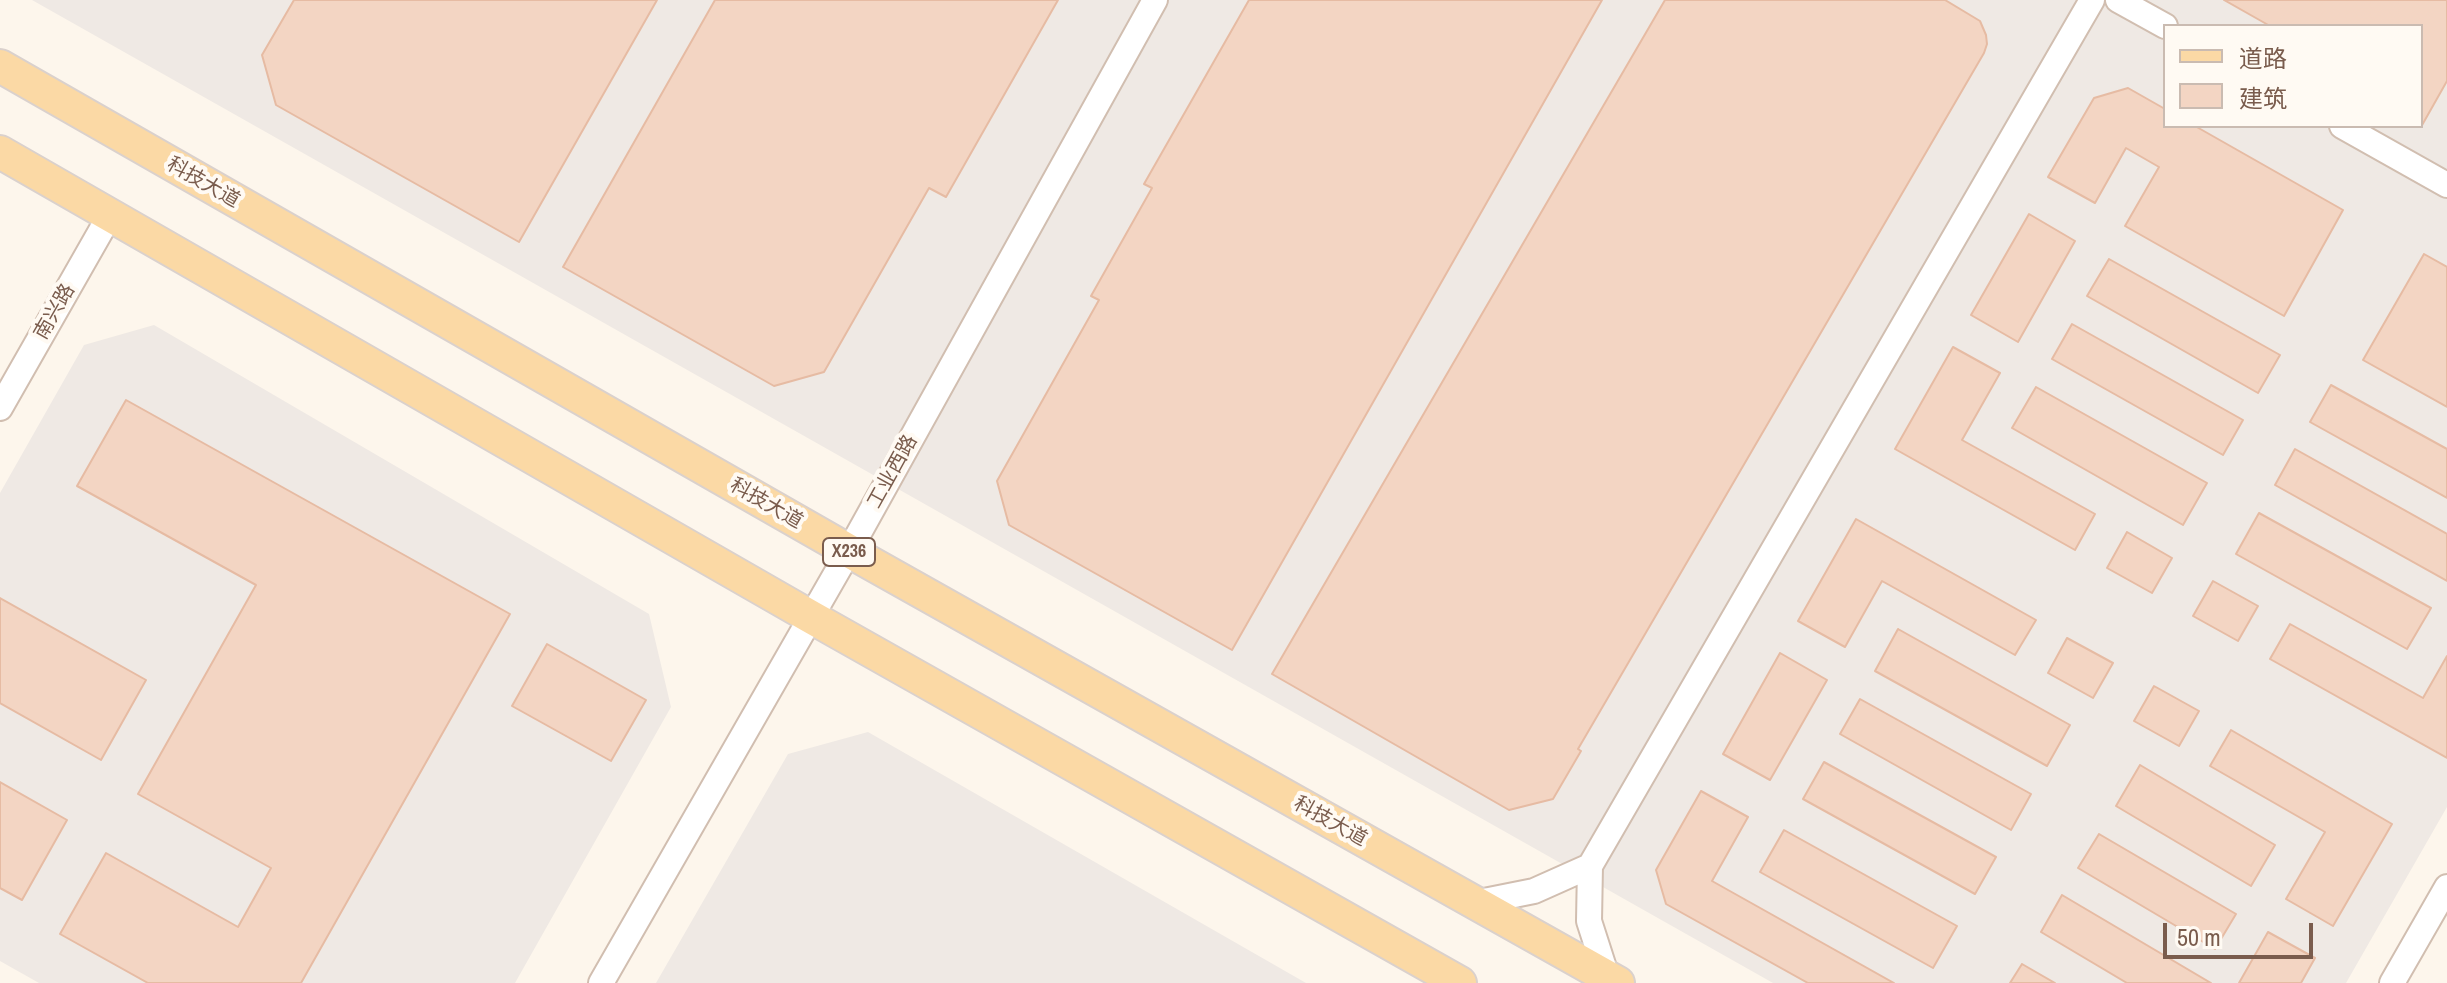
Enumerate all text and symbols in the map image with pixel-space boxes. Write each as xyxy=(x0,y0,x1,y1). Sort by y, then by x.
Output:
legend xyxy=(2163,24,2423,128)
text: 道路 xyxy=(2239,42,2287,74)
text: 建筑 xyxy=(2239,82,2287,114)
street label: 科技大道 xyxy=(162,153,244,213)
street label: 南兴路 xyxy=(30,280,80,344)
street label: 工业西路 xyxy=(863,431,923,513)
street label: 科技大道 xyxy=(725,474,807,534)
road number: X236 xyxy=(823,538,875,566)
street label: 科技大道 xyxy=(1289,792,1371,852)
scale bar xyxy=(2167,907,2317,957)
text: 50 m xyxy=(2177,921,2221,953)

